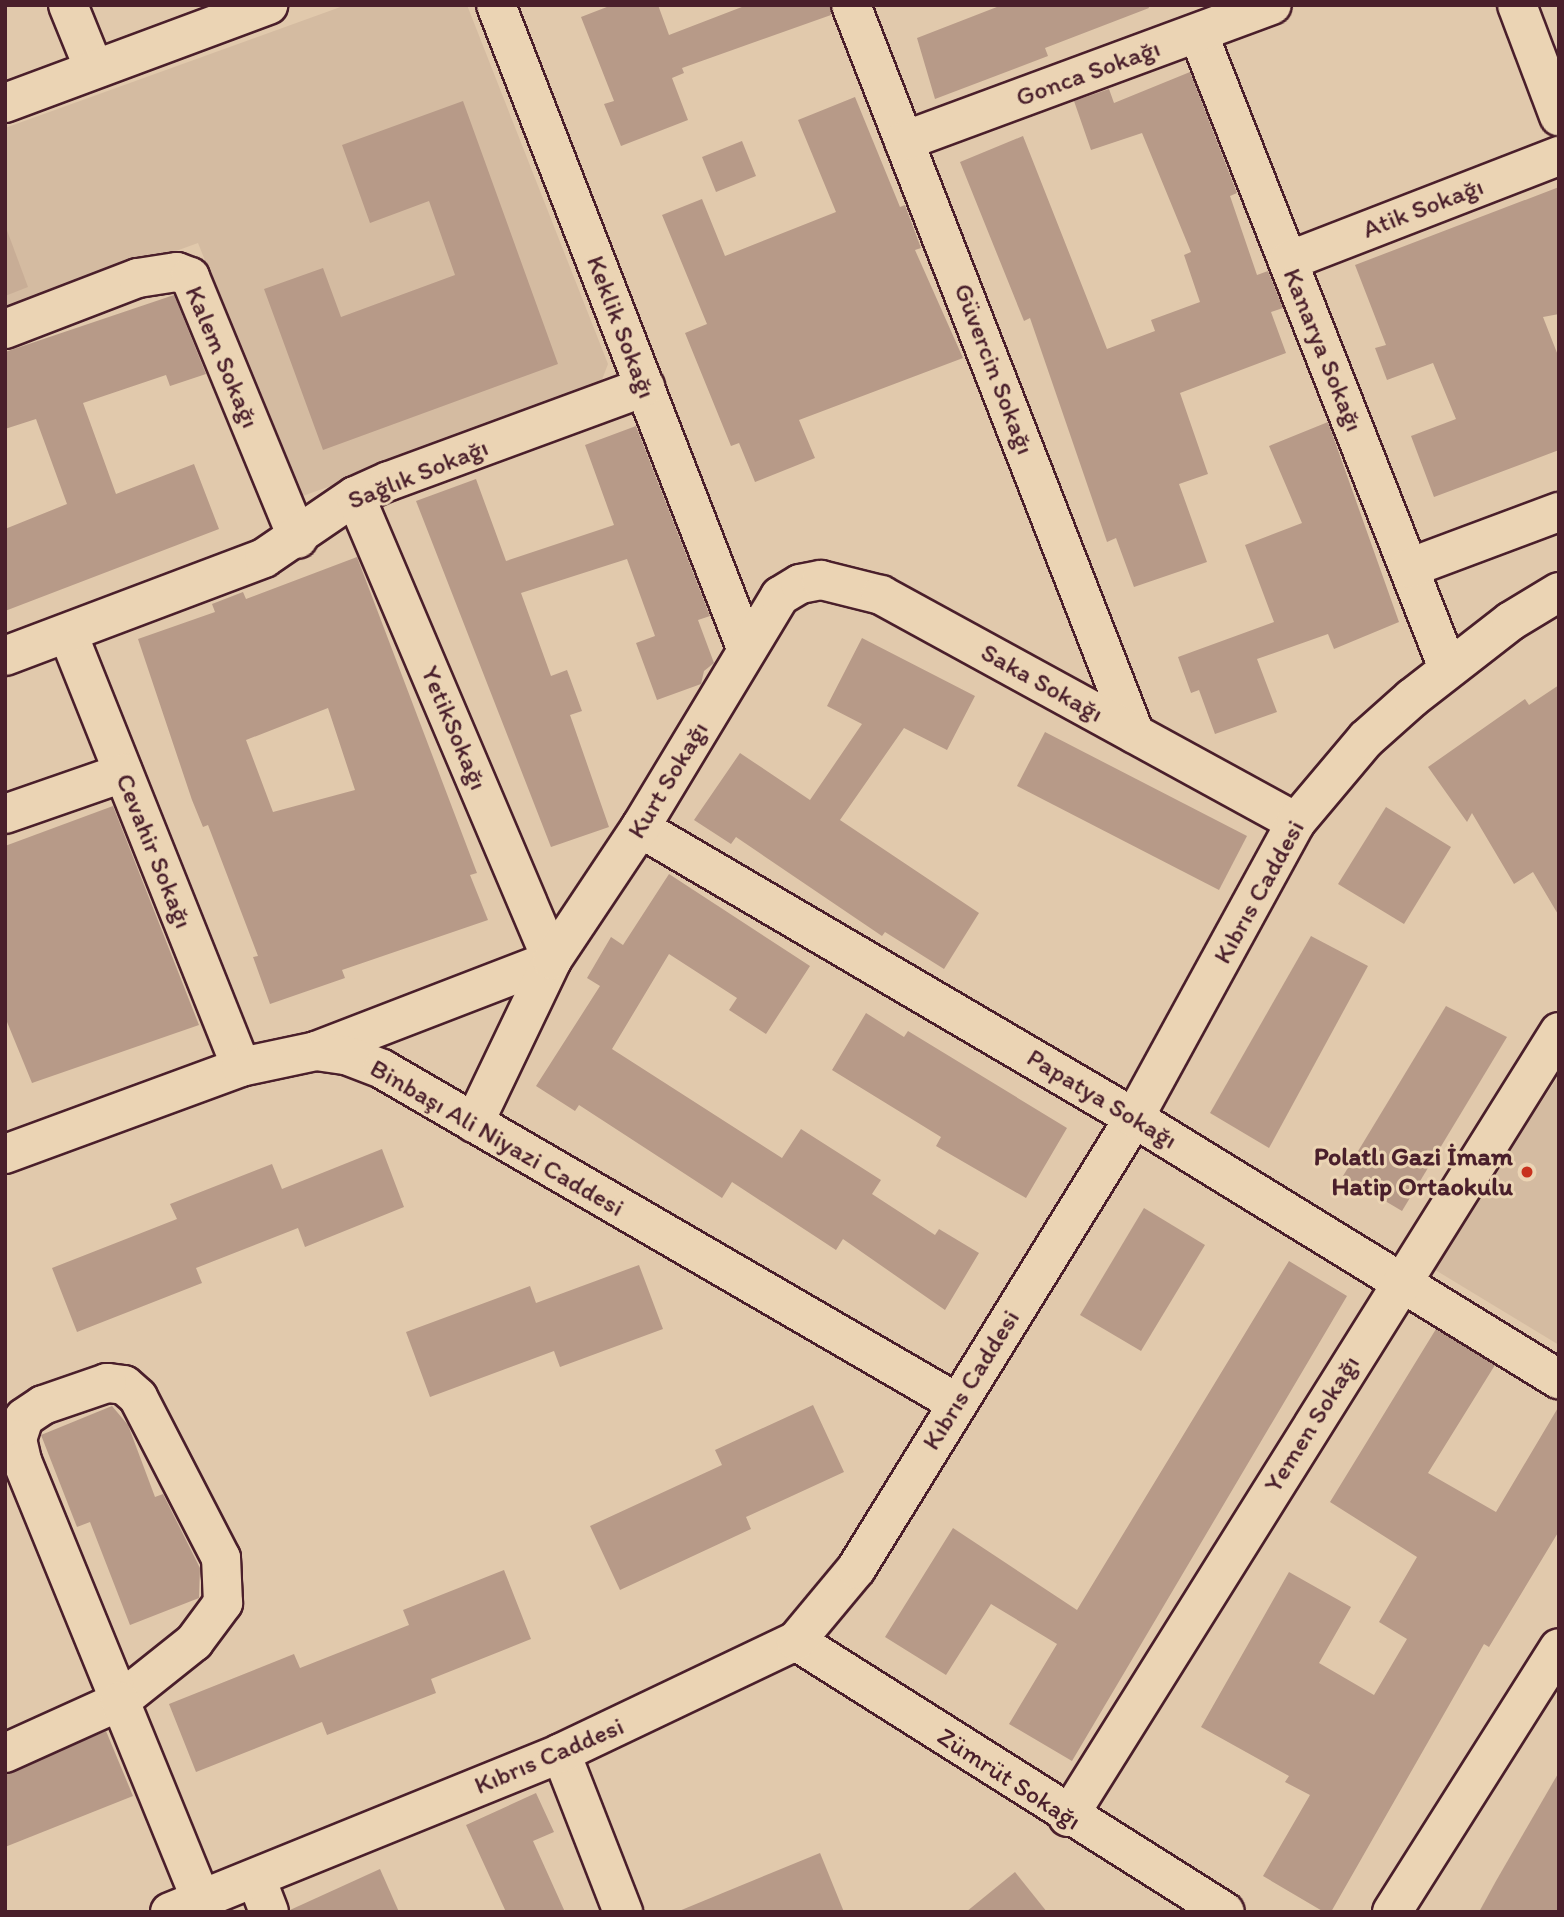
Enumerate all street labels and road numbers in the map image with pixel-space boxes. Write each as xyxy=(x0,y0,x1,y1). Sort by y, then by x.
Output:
street label: Gonca Sokağı xyxy=(1012,33,1164,113)
street label: Atik Sokağı xyxy=(1358,171,1488,245)
street label: Keklik Sokağı xyxy=(580,252,662,402)
street label: Kanarya Sokağı xyxy=(1276,264,1370,436)
street label: Güvercin Sokağı xyxy=(947,279,1041,459)
street label: Kalem Sokağı xyxy=(178,281,266,433)
street label: Sağlık Sokağı xyxy=(343,432,493,516)
street label: Saka Sokağı xyxy=(976,637,1108,729)
street label: YetikSokağı xyxy=(414,661,494,795)
street label: Kurt Sokağı xyxy=(621,716,715,844)
street label: Cevahir Sokağı xyxy=(109,769,199,933)
street label: Kıbrıs Caddesi xyxy=(1207,815,1311,969)
street label: Papatya Sokağı xyxy=(1021,1042,1183,1156)
street label: Binbaşı Ali Niyazi Caddesi xyxy=(365,1053,629,1223)
street label: Kıbrıs Caddesi xyxy=(915,1304,1027,1456)
street label: Yemen Sokağı xyxy=(1258,1350,1366,1498)
street label: Kıbrıs Caddesi xyxy=(469,1710,629,1802)
street label: Zümrüt Sokağı xyxy=(931,1721,1087,1837)

